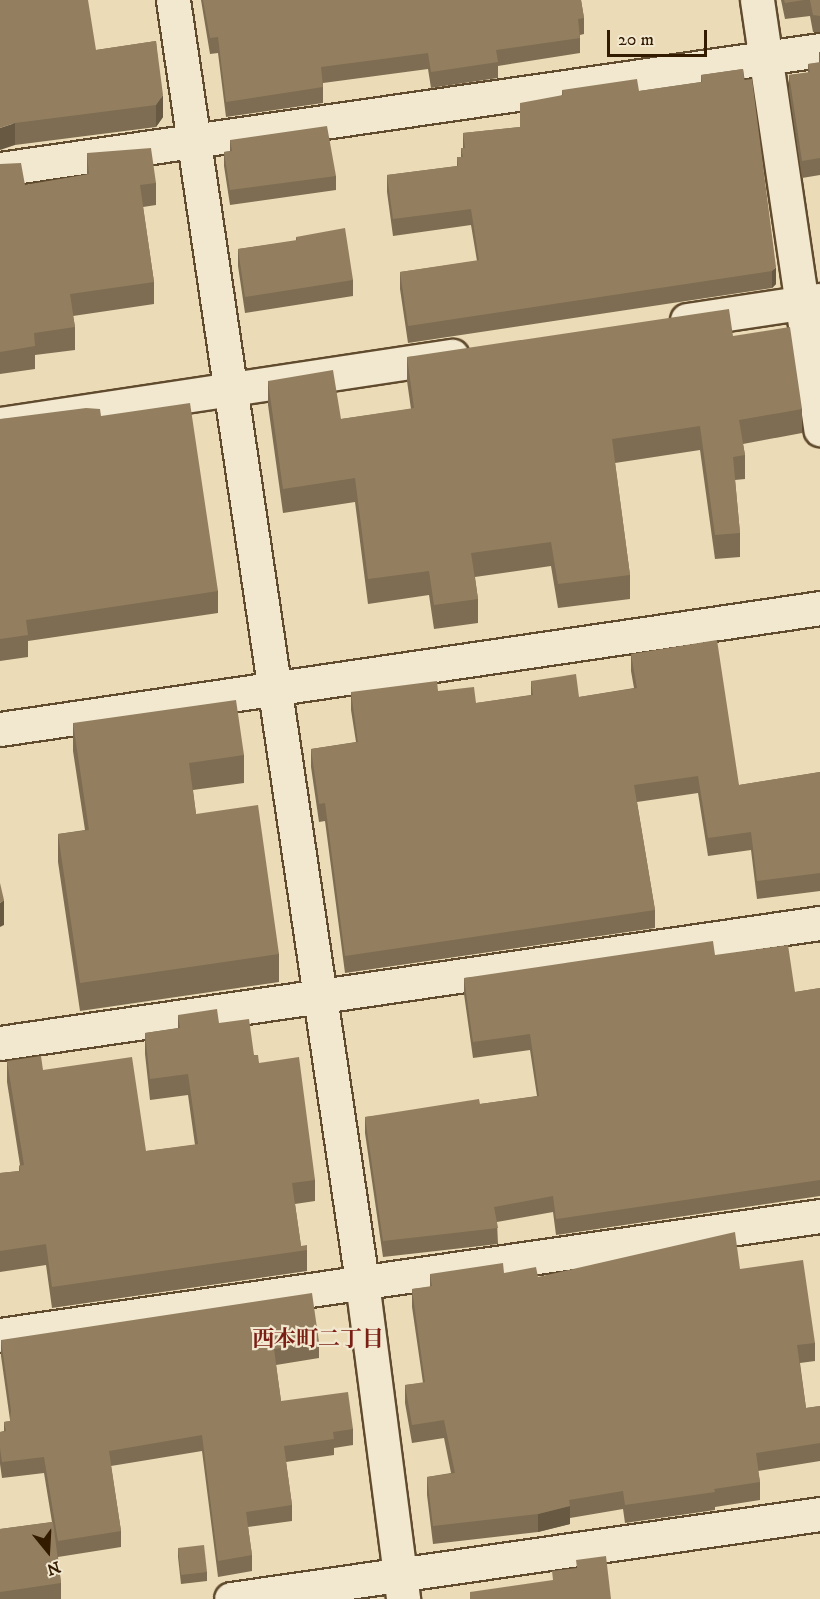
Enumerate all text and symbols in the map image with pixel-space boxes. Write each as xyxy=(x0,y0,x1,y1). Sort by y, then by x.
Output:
scale bar xyxy=(610,18,710,56)
text: 20 m xyxy=(618,29,654,51)
district label: 西本町二丁目 xyxy=(252,1327,384,1353)
north arrow xyxy=(18,1521,78,1581)
text: N xyxy=(44,1557,63,1580)

